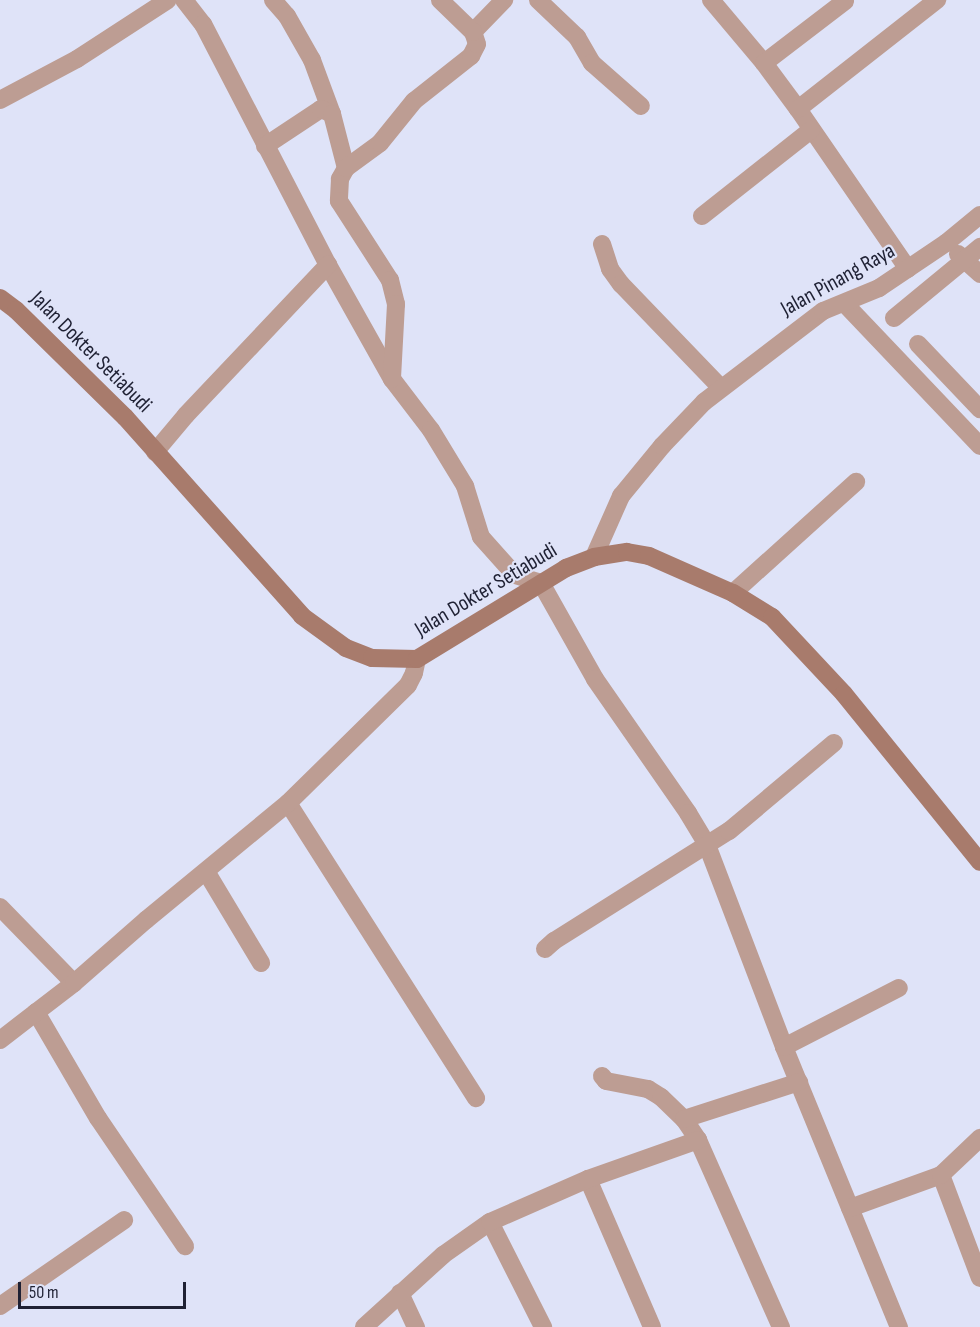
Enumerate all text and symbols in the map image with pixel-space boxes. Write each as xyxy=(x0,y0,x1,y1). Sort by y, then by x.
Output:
street label: Jalan Pinang Raya xyxy=(776,238,900,322)
street label: Jalan Dokter Setiabudi xyxy=(25,286,157,418)
street label: Jalan Dokter Setiabudi xyxy=(410,537,562,643)
scale bar xyxy=(21,1270,189,1308)
text: 50 m xyxy=(29,1282,59,1303)

